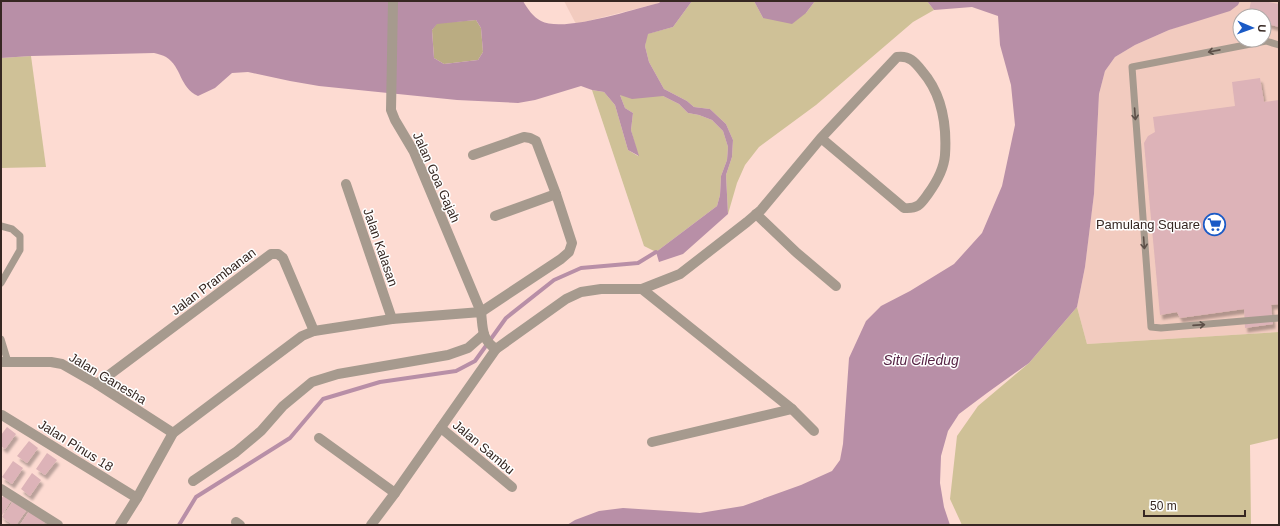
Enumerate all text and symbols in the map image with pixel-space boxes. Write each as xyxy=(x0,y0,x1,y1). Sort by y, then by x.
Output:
north arrow xyxy=(1232,8,1272,48)
text: U xyxy=(1256,24,1268,33)
one-way arrow xyxy=(1208,47,1221,55)
one-way arrow xyxy=(1131,107,1138,120)
street label: Jalan Goa Gajah xyxy=(410,130,463,225)
street label: Jalan Kalasan xyxy=(360,206,401,288)
supermarket icon: Pamulang Square xyxy=(1202,211,1228,237)
place label: Pamulang Square xyxy=(1096,217,1200,232)
one-way arrow xyxy=(1141,236,1148,249)
street label: Jalan Prambanan xyxy=(168,245,259,318)
one-way arrow xyxy=(1192,321,1205,328)
street label: Jalan Ganesha xyxy=(66,349,150,408)
water label: Situ Ciledug xyxy=(883,352,959,368)
street label: Jalan Pinus 18 xyxy=(36,416,116,474)
street label: Jalan Sambu xyxy=(450,417,518,478)
scale bar xyxy=(1144,492,1245,518)
text: 50 m xyxy=(1150,499,1177,513)

